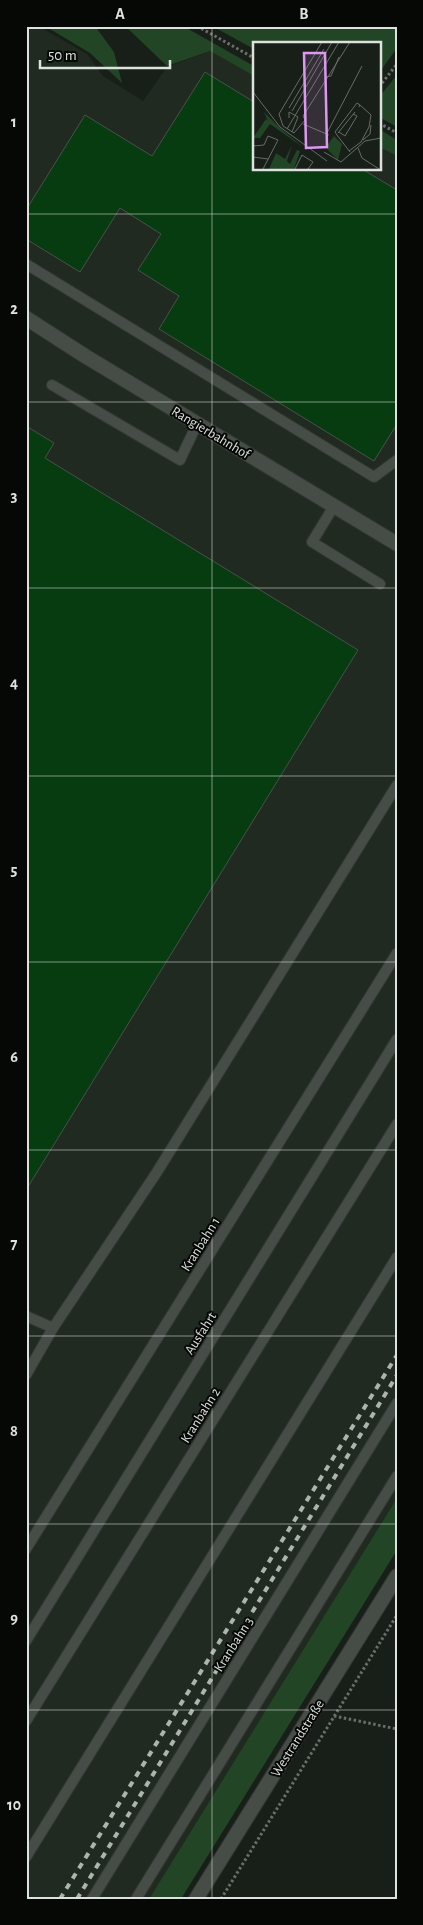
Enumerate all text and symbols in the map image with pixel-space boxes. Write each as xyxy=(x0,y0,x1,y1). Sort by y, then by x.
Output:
text: A xyxy=(115,6,125,22)
text: B xyxy=(299,6,309,22)
scale bar xyxy=(40,38,170,70)
inset map xyxy=(253,42,380,170)
text: 50 m xyxy=(48,48,77,63)
text: 1 xyxy=(11,114,17,130)
text: 2 xyxy=(10,301,18,317)
street label: Rangierbahnhof xyxy=(169,404,253,462)
text: 3 xyxy=(11,488,18,504)
text: 4 xyxy=(10,675,18,691)
text: 5 xyxy=(11,862,18,878)
text: 6 xyxy=(10,1049,18,1065)
street label: Kranbahn 1 xyxy=(179,1215,223,1274)
text: 7 xyxy=(11,1236,18,1252)
street label: Ausfahrt xyxy=(183,1310,219,1357)
street label: Kranbahn 2 xyxy=(178,1385,223,1446)
text: 8 xyxy=(10,1423,18,1439)
text: 9 xyxy=(10,1610,18,1626)
street label: Kranbahn 3 xyxy=(212,1615,256,1674)
street label: Westrandstraße xyxy=(269,1698,327,1780)
text: 10 xyxy=(7,1797,21,1813)

